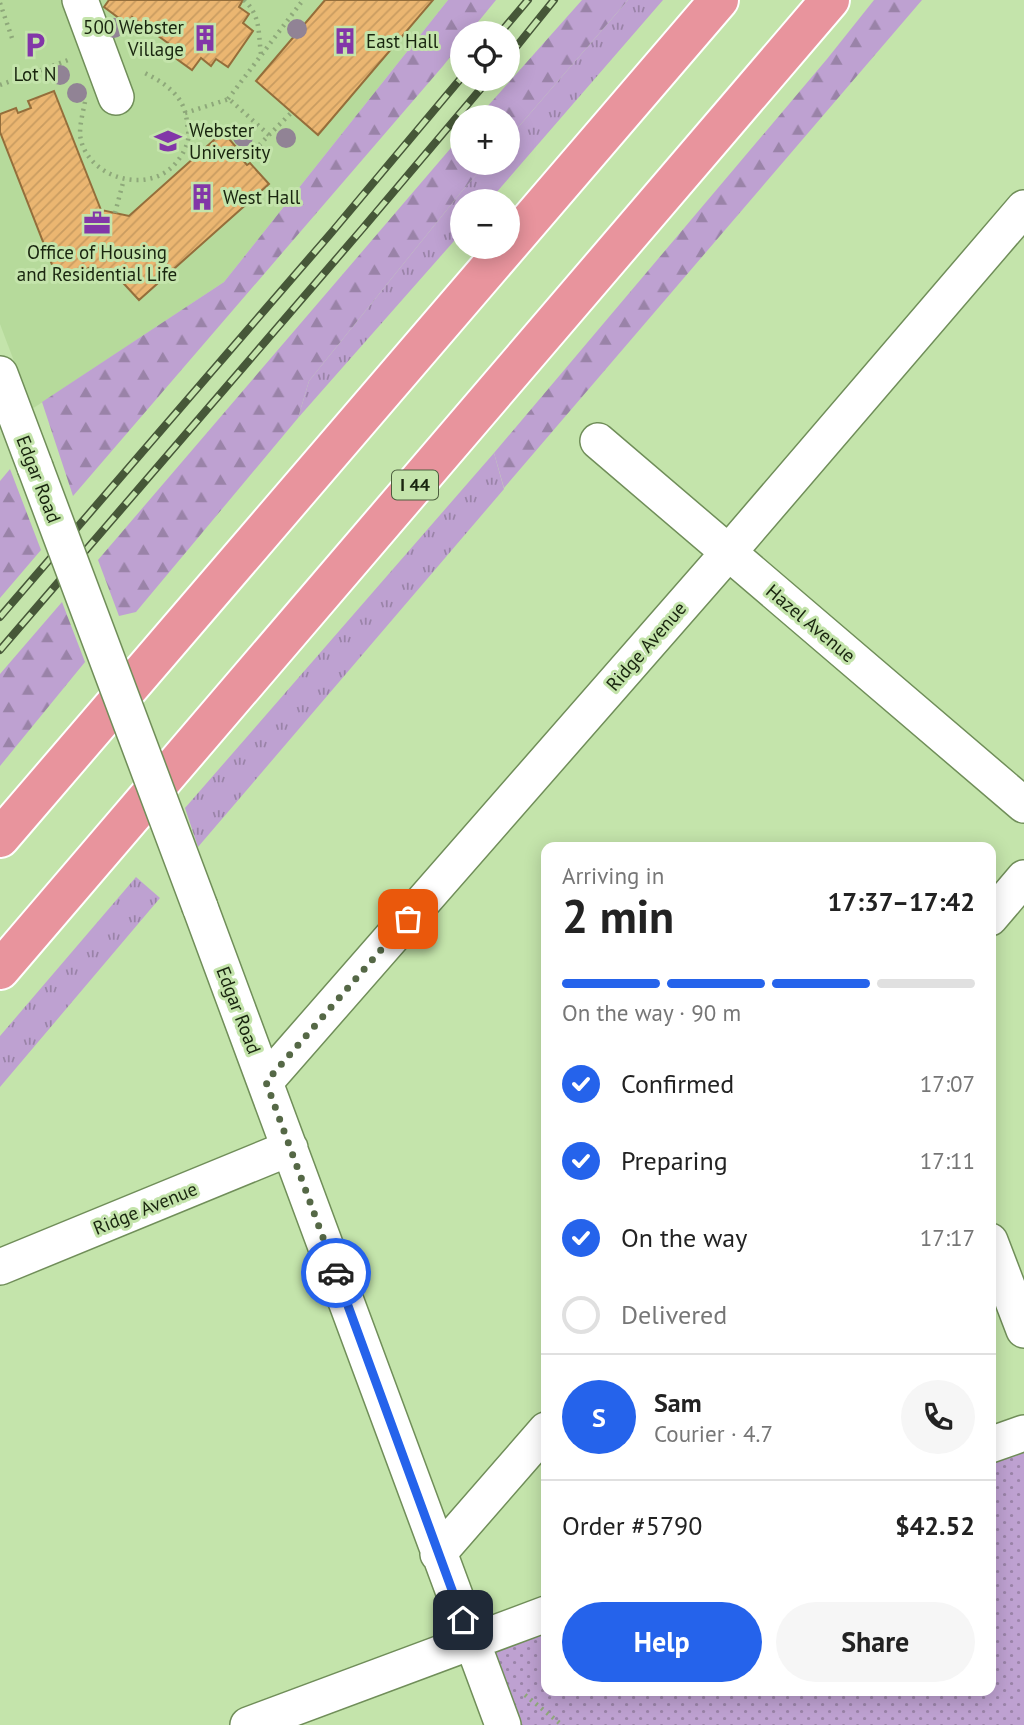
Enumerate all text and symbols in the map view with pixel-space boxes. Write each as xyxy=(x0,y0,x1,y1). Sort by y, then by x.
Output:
place label: 500 Webster Village xyxy=(83,15,185,61)
map controls xyxy=(450,21,520,259)
button: locate xyxy=(450,21,520,91)
building icon: 500 Webster Village xyxy=(190,23,220,53)
building icon: East Hall xyxy=(330,26,360,56)
place label: East Hall xyxy=(366,29,439,53)
parking icon: Lot N xyxy=(20,30,50,60)
place label: Lot N xyxy=(13,62,57,86)
button: + xyxy=(450,105,520,175)
place label: Webster University xyxy=(189,118,270,164)
school or university icon: Webster University xyxy=(153,126,183,156)
building icon: West Hall xyxy=(187,182,217,212)
place label: West Hall xyxy=(223,185,301,209)
button: − xyxy=(450,189,520,259)
office icon: Office of Housing and Residential Life xyxy=(82,208,112,238)
place label: Office of Housing and Residential Life xyxy=(17,240,177,286)
street label: Edgar Road xyxy=(11,432,67,526)
road number: I 44 xyxy=(392,471,438,500)
street label: Hazel Avenue xyxy=(761,579,861,667)
street label: Ridge Avenue xyxy=(601,597,691,695)
text: Arriving in xyxy=(562,861,664,890)
text: 17:37–17:42 xyxy=(828,885,975,918)
text: 2 min xyxy=(562,886,674,946)
pin xyxy=(378,889,438,949)
icon: bag xyxy=(389,900,427,938)
street label: Edgar Road xyxy=(211,963,267,1057)
text: On the way · 90 m xyxy=(562,998,741,1027)
icon: check xyxy=(562,1065,600,1103)
text: Confirmed xyxy=(621,1067,734,1100)
text: 17:07 xyxy=(920,1069,975,1098)
icon: check xyxy=(562,1142,600,1180)
text: Preparing xyxy=(621,1144,728,1177)
text: 17:11 xyxy=(920,1146,975,1175)
street label: Ridge Avenue xyxy=(89,1176,201,1240)
icon: check xyxy=(562,1219,600,1257)
text: On the way xyxy=(621,1221,747,1254)
text: 17:17 xyxy=(920,1223,975,1252)
courier xyxy=(301,1238,371,1308)
icon: car xyxy=(317,1254,355,1292)
text: Delivered xyxy=(621,1298,727,1331)
button: phone xyxy=(901,1380,975,1454)
text: Sam xyxy=(654,1386,702,1419)
text: S xyxy=(592,1401,606,1434)
text: Courier · 4.7 xyxy=(654,1419,773,1448)
text: Order #5790 xyxy=(562,1509,702,1542)
text: $42.52 xyxy=(895,1509,975,1542)
pin xyxy=(433,1590,493,1650)
icon: home xyxy=(444,1601,482,1639)
button: Help xyxy=(562,1602,762,1682)
button: Share xyxy=(776,1602,975,1682)

